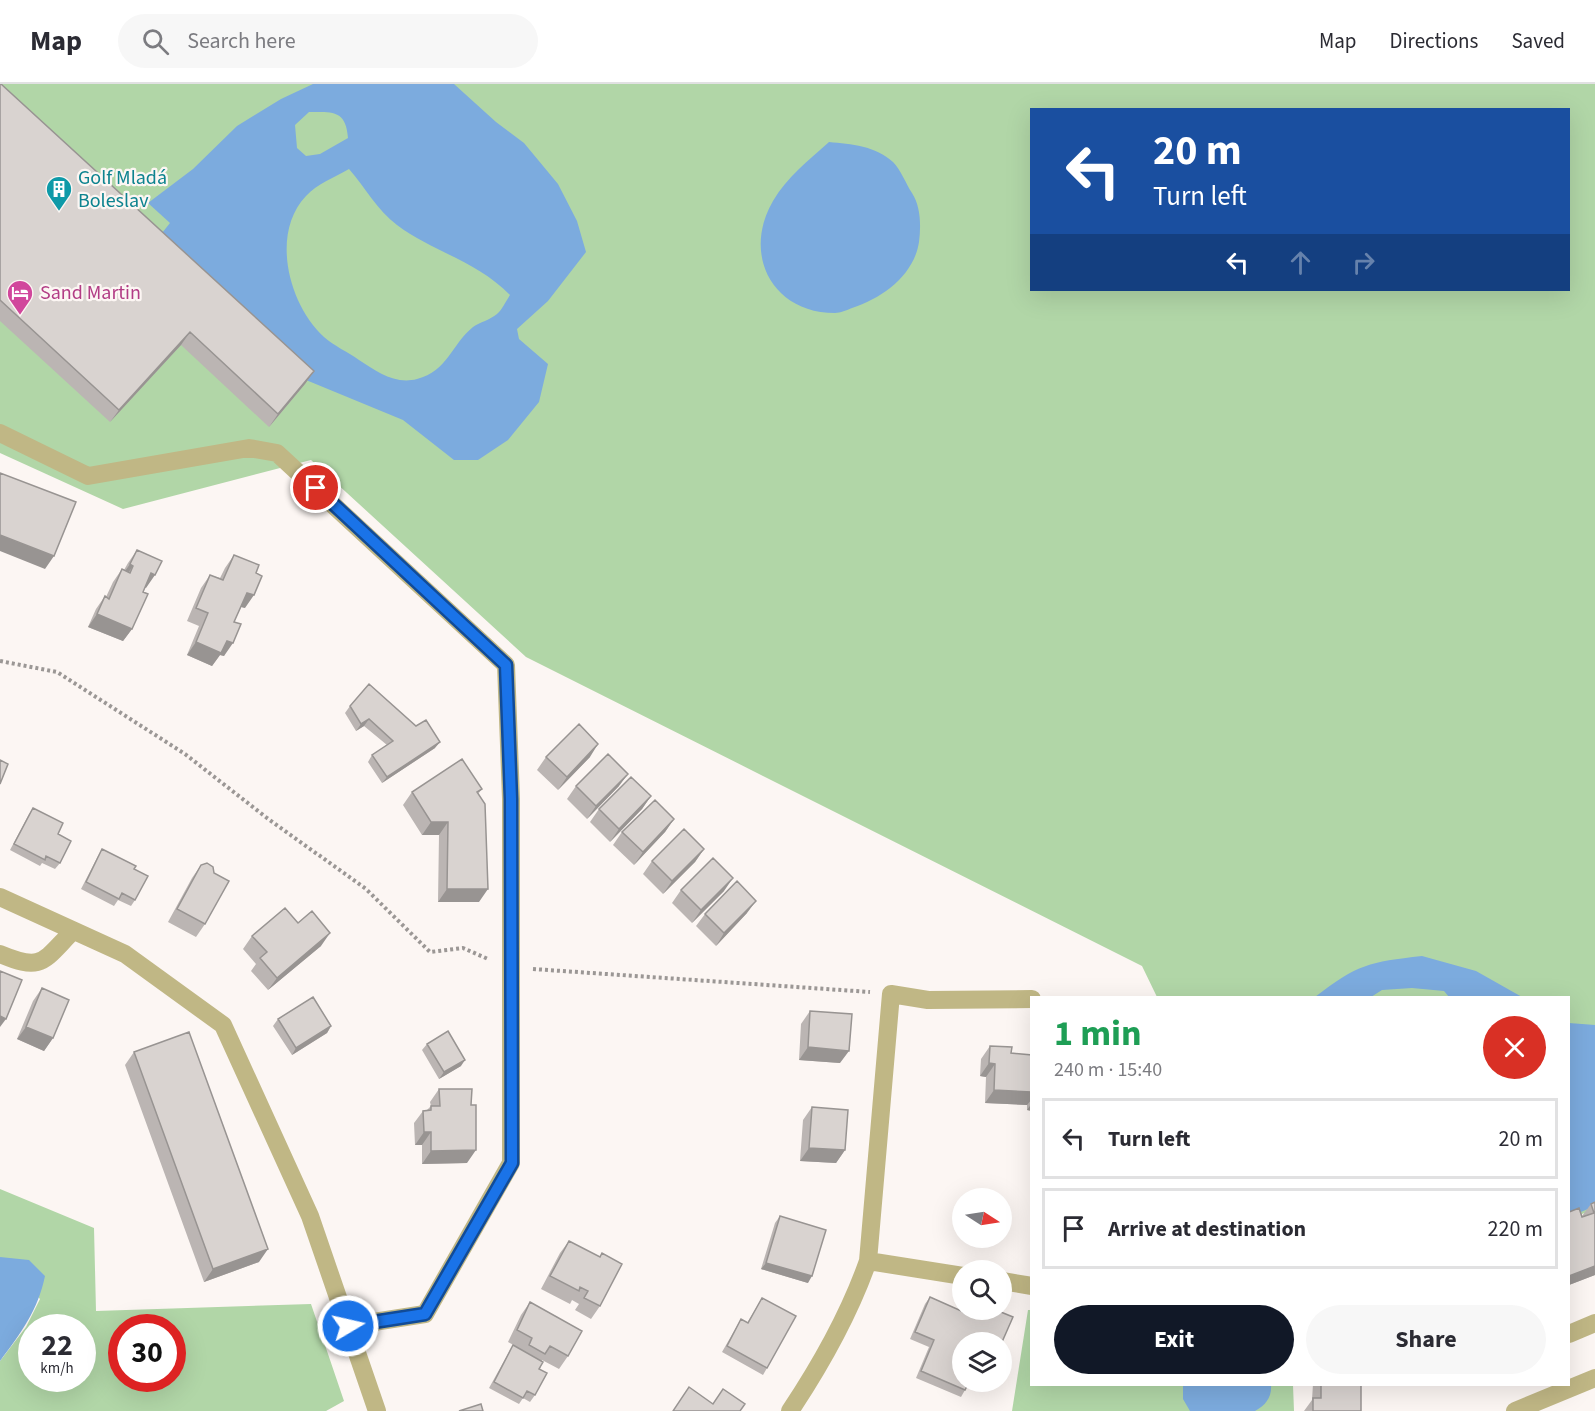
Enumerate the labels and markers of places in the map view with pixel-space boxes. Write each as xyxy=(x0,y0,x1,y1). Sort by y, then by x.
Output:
place label: Golf Mladá Boleslav xyxy=(78,164,167,215)
building icon: Golf Mladá Boleslav xyxy=(44,174,74,212)
hotel icon: Sand Martin xyxy=(5,278,35,316)
place label: Sand Martin xyxy=(40,279,141,307)
pin xyxy=(290,462,341,513)

